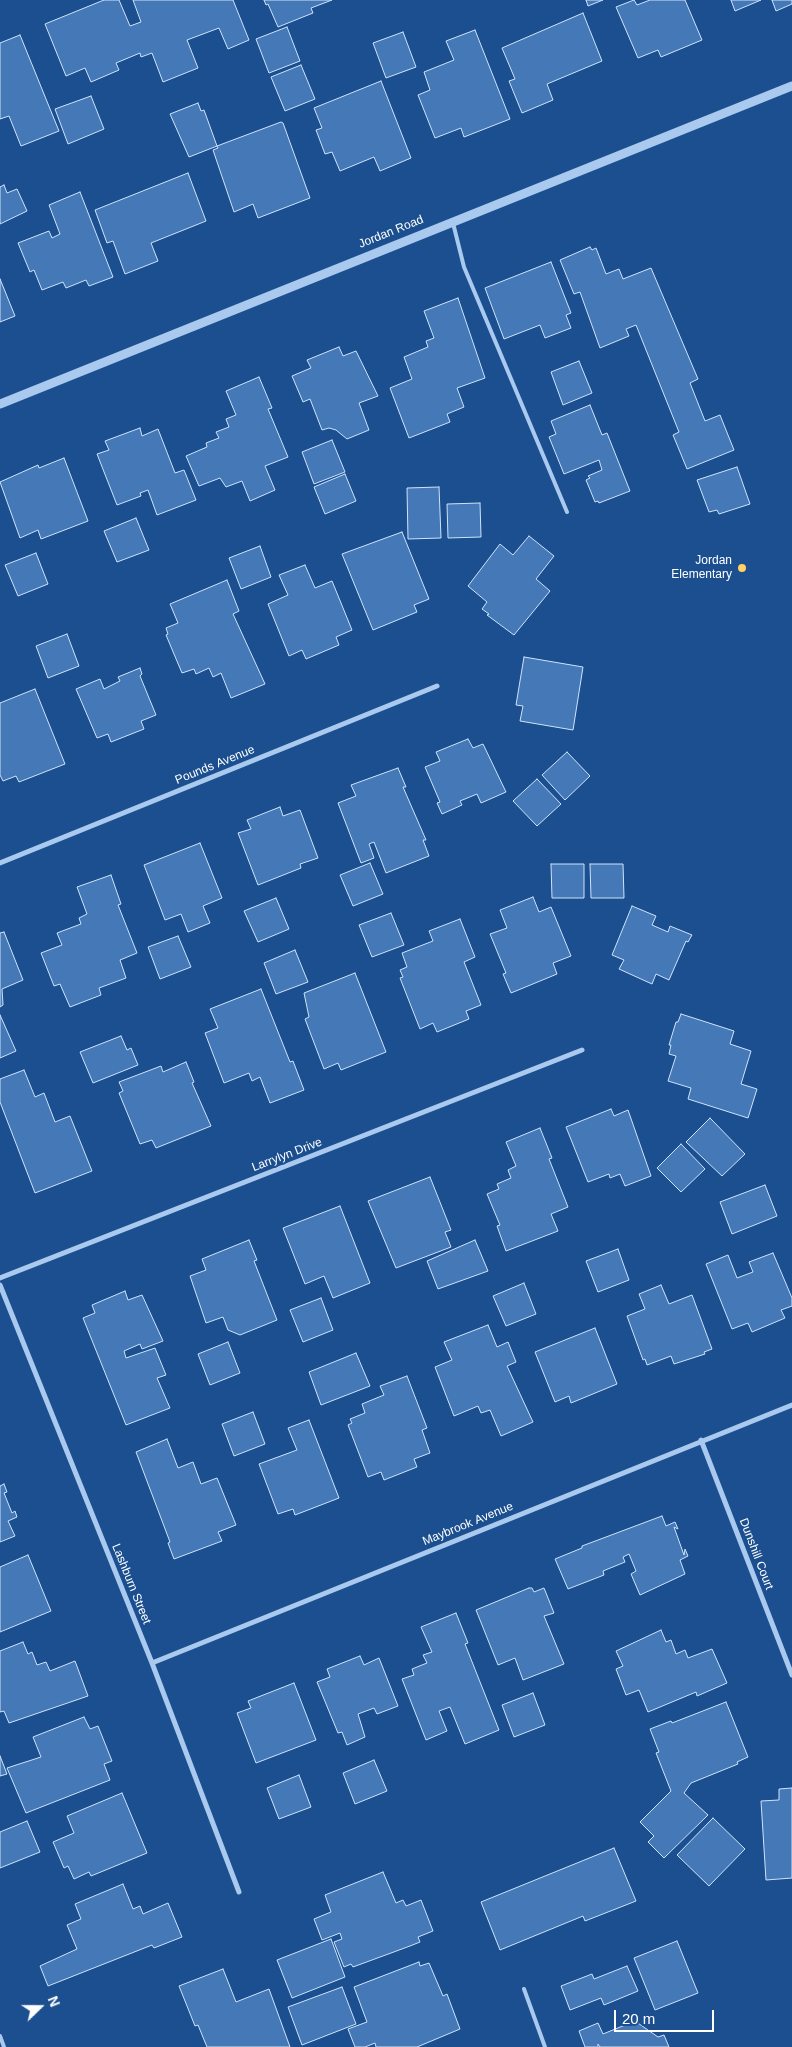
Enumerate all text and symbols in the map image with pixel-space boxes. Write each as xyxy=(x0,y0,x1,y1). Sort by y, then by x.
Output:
street label: Jordan Road xyxy=(356,212,426,252)
place label: Jordan Elementary xyxy=(671,554,732,582)
marker: Jordan Elementary xyxy=(736,562,748,574)
street label: Pounds Avenue xyxy=(173,742,257,788)
street label: Larrylyn Drive xyxy=(250,1135,324,1175)
street label: Maybrook Avenue xyxy=(421,1499,515,1549)
street label: Dunshill Court xyxy=(736,1516,776,1592)
street label: Lashburn Street xyxy=(108,1542,154,1626)
north arrow xyxy=(15,1982,65,2032)
text: N xyxy=(45,1994,63,2009)
scale bar xyxy=(617,2000,717,2032)
text: 20 m xyxy=(622,2010,655,2027)

